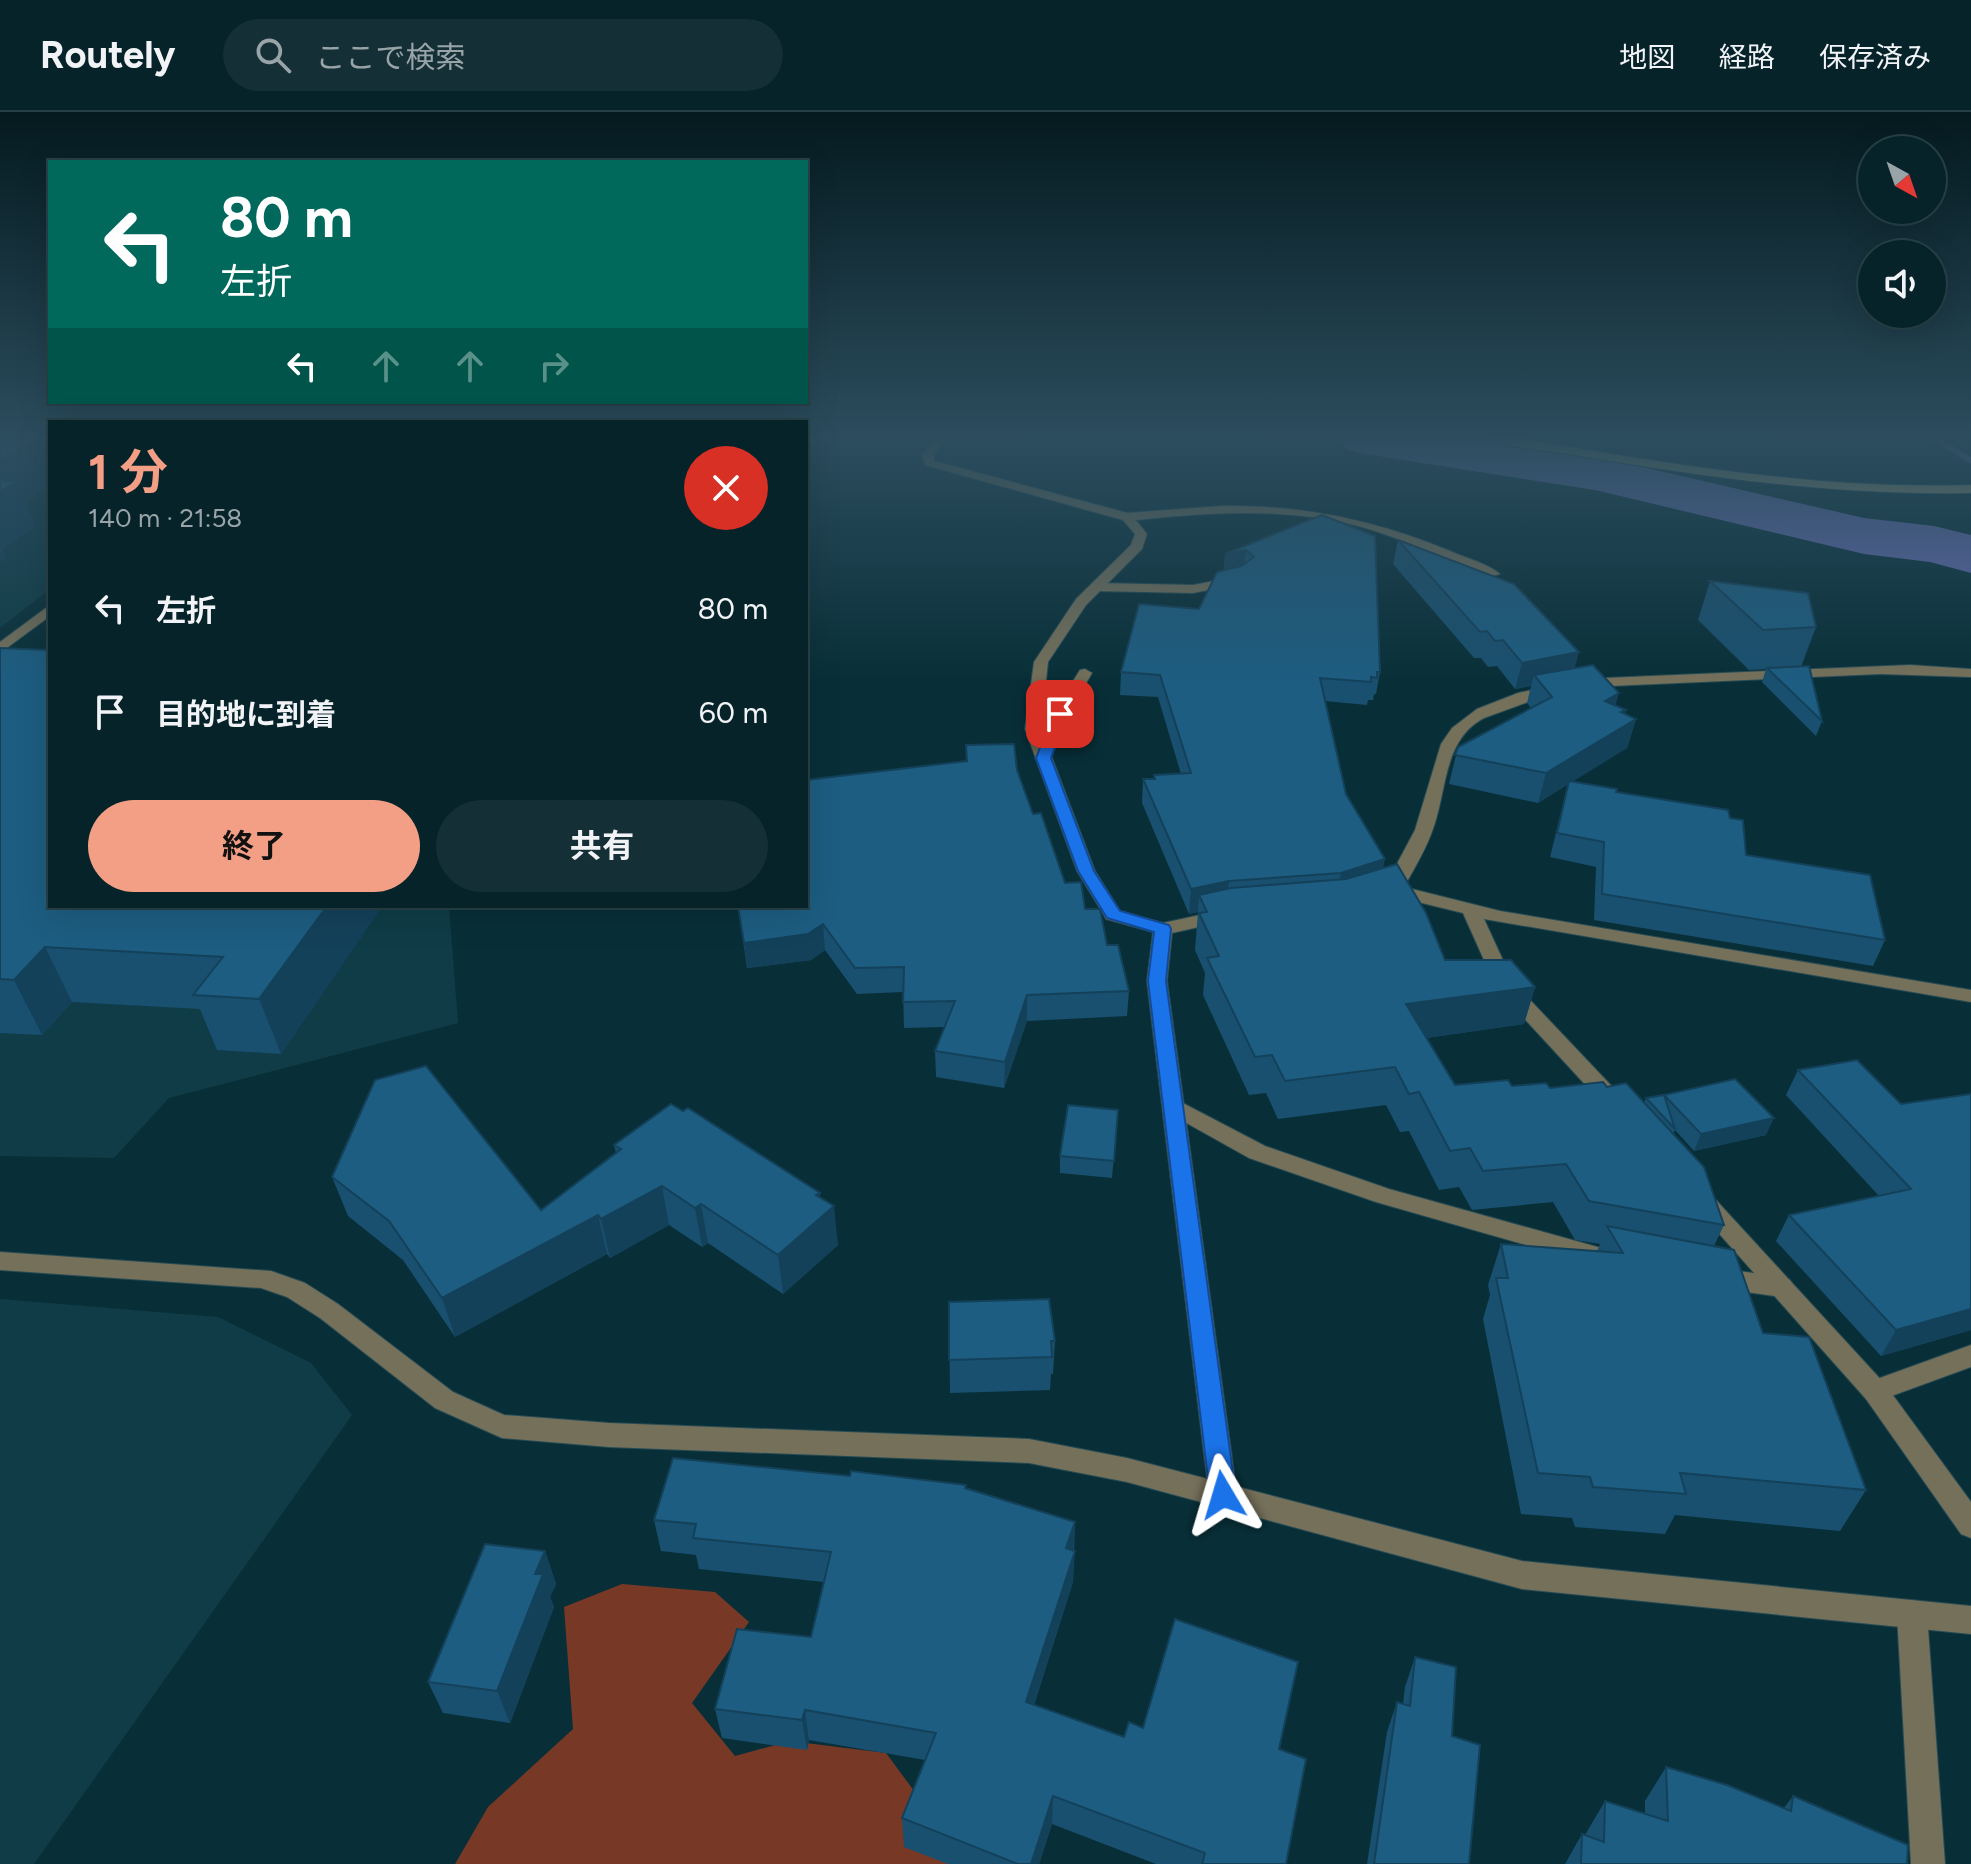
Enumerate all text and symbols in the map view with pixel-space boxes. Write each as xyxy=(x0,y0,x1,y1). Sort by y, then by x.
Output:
search box xyxy=(223,19,783,91)
text: Routely xyxy=(40,32,175,78)
icon: search xyxy=(251,33,295,77)
text: ここで検索 xyxy=(315,39,465,76)
text: 地図 xyxy=(1619,40,1675,74)
text: 経路 xyxy=(1719,40,1775,74)
text: 保存済み xyxy=(1819,40,1931,74)
north arrow xyxy=(1858,136,1946,224)
map controls xyxy=(1858,136,1946,328)
text: 80 m xyxy=(220,184,353,251)
icon: left xyxy=(88,192,192,296)
button: sound xyxy=(1858,240,1946,328)
text: 左折 xyxy=(220,260,292,303)
icon: left xyxy=(280,344,324,388)
icon: ahead xyxy=(364,344,408,388)
icon: ahead xyxy=(448,344,492,388)
icon: right xyxy=(532,344,576,388)
text: 1 分 xyxy=(88,443,168,501)
button: close xyxy=(684,446,768,530)
text: 140 m · 21:58 xyxy=(88,502,242,534)
icon: left xyxy=(88,586,132,630)
text: 80 m xyxy=(697,590,768,627)
text: 左折 xyxy=(156,592,216,629)
pin xyxy=(1026,680,1094,748)
icon: arrive xyxy=(88,690,132,734)
icon: arrive xyxy=(1038,692,1082,736)
text: 60 m xyxy=(699,694,768,731)
text: 目的地に到着 xyxy=(156,696,336,733)
button: 終了 xyxy=(88,800,420,892)
button: 共有 xyxy=(436,800,768,892)
position arrow xyxy=(1181,1453,1265,1537)

